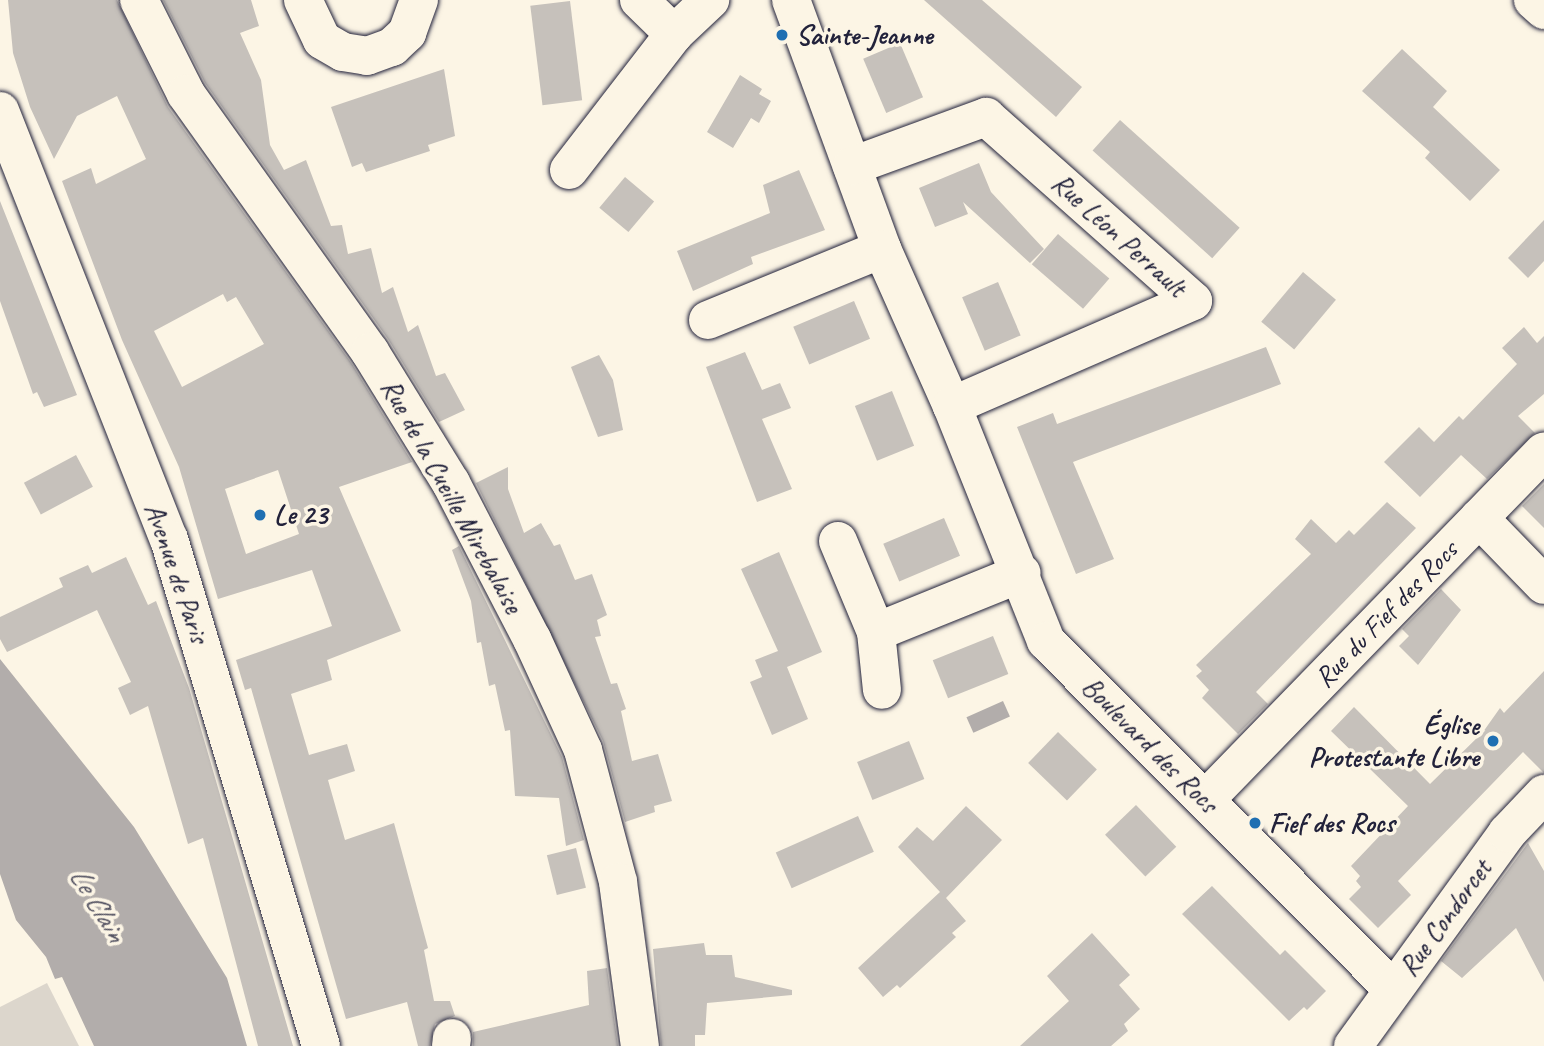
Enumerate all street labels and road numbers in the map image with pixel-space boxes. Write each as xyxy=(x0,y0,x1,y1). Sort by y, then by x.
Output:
street label: Rue Léon Perrault xyxy=(1045,166,1193,304)
street label: Rue de la Cueille Mirebalaise xyxy=(373,373,531,619)
street label: Avenue de Paris xyxy=(137,498,217,648)
street label: Rue du Fief des Rocs xyxy=(1308,534,1464,694)
street label: Boulevard des Rocs xyxy=(1075,670,1225,820)
street label: Rue Condorcet xyxy=(1392,853,1498,983)

